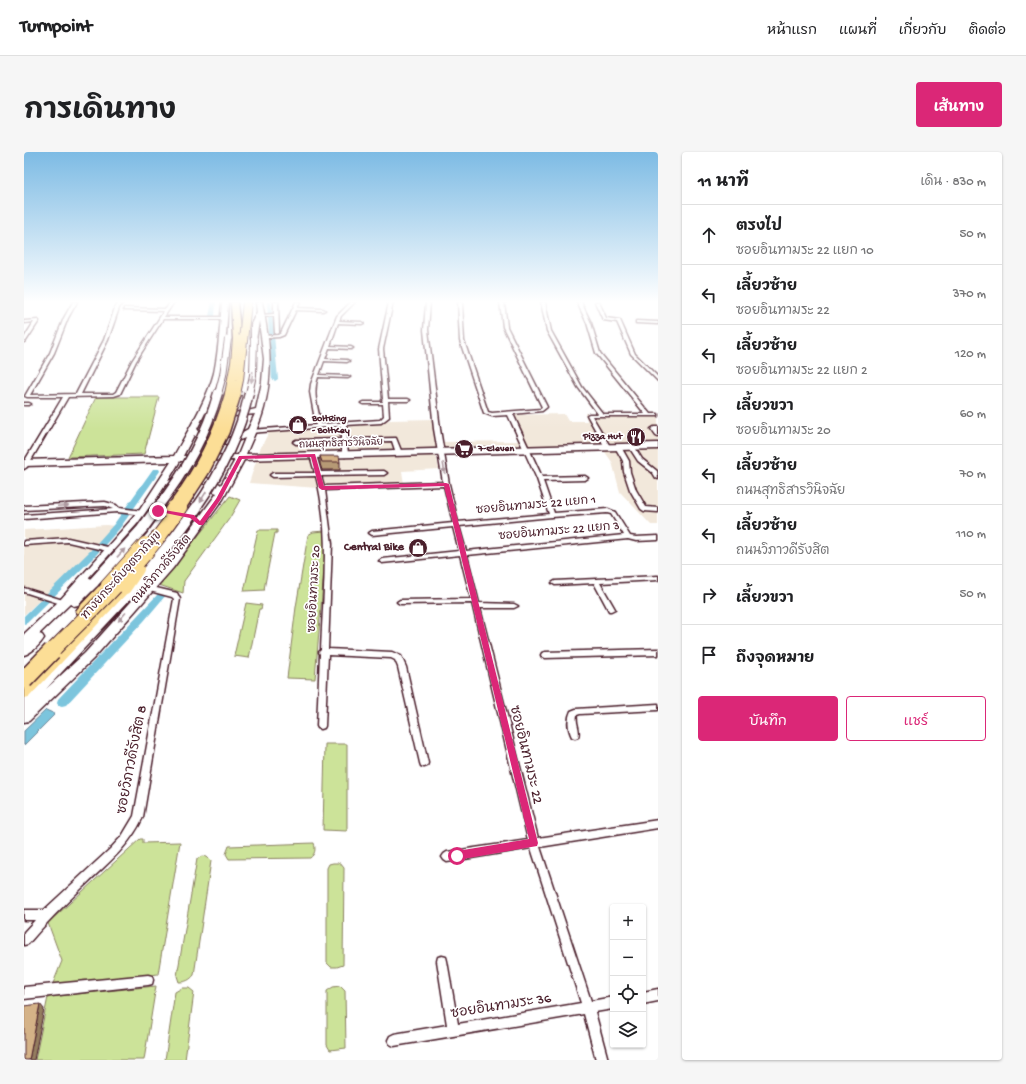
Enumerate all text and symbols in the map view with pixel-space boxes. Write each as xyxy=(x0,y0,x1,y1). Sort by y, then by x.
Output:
text: Turnpoint xyxy=(20,16,92,39)
text: หน้าแรก xyxy=(767,23,817,40)
text: แผนที่ xyxy=(839,23,877,40)
text: เกี่ยวกับ xyxy=(899,23,946,40)
text: ติดต่อ xyxy=(968,23,1006,40)
button: เส้นทาง xyxy=(916,82,1002,127)
text: การเดินทาง xyxy=(24,96,176,129)
text: 11 นาที xyxy=(698,173,749,193)
text: เดิน · 830 m xyxy=(920,175,986,190)
text: ตรงไป xyxy=(736,218,782,236)
icon: ahead xyxy=(698,224,720,246)
text: 50 m xyxy=(959,227,986,242)
text: ซอยอินทามระ 22 แยก 10 xyxy=(736,244,874,259)
text: เลี้ยวซ้าย xyxy=(736,278,797,296)
icon: left xyxy=(698,284,720,306)
text: 370 m xyxy=(953,287,986,302)
text: ซอยอินทามระ 22 xyxy=(736,304,830,319)
text: เลี้ยวซ้าย xyxy=(736,338,797,356)
icon: left xyxy=(698,344,720,366)
text: 120 m xyxy=(955,347,986,362)
text: ซอยอินทามระ 22 แยก 2 xyxy=(736,364,867,379)
one-way arrow xyxy=(249,371,255,384)
text: เลี้ยวขวา xyxy=(736,398,794,416)
icon: right xyxy=(698,404,720,426)
text: 60 m xyxy=(960,407,986,422)
place label: BoltRing - BoltKey xyxy=(311,413,350,437)
shop icon: BoltRing - BoltKey xyxy=(287,414,309,436)
text: ซอยอินทามระ 20 xyxy=(736,424,831,439)
restaurant icon: Pizza Hut xyxy=(625,426,647,448)
place label: Pizza Hut xyxy=(582,431,623,443)
street label: ถนนสุทธิสารวินิจฉัย xyxy=(299,435,383,452)
supermarket icon: 7-Eleven xyxy=(453,438,475,460)
place label: 7-Eleven xyxy=(477,443,515,455)
text: เลี้ยวซ้าย xyxy=(736,458,797,476)
one-way arrow xyxy=(441,462,447,474)
icon: left xyxy=(698,464,720,486)
text: 70 m xyxy=(960,467,986,482)
text: ถนนสุทธิสารวินิจฉัย xyxy=(736,484,845,499)
one-way arrow xyxy=(199,491,206,503)
street label: ซอยอินทามระ 22 แยก 1 xyxy=(475,492,597,518)
route end xyxy=(149,502,167,520)
one-way arrow xyxy=(57,503,69,510)
street label: ซอยอินทามระ 22 แยก 3 xyxy=(498,518,620,544)
text: เลี้ยวซ้าย xyxy=(736,518,797,536)
icon: left xyxy=(698,524,720,546)
text: 110 m xyxy=(956,527,986,542)
street label: ทางยกระดับอุตราภิมุข xyxy=(77,528,165,623)
street label: ถนนวิภาวดีรังสิต xyxy=(127,531,195,608)
shop icon: Central Bike xyxy=(407,537,429,559)
place label: Central Bike xyxy=(343,541,405,555)
text: ถนนวิภาวดีรังสิต xyxy=(736,544,829,559)
street label: ซอยอินทามระ 20 xyxy=(304,545,324,633)
one-way arrow xyxy=(116,548,126,558)
icon: right xyxy=(698,584,720,606)
text: 50 m xyxy=(959,587,986,602)
text: เลี้ยวขวา xyxy=(736,590,794,608)
one-way arrow xyxy=(118,612,127,623)
icon: arrive xyxy=(698,644,720,666)
text: ถึงจุดหมาย xyxy=(736,650,814,668)
button: บันทึก xyxy=(698,696,838,741)
button: แชร์ xyxy=(846,696,986,741)
street label: ซอยวิภาวดีรังสิต 8 xyxy=(112,703,152,816)
street label: ซอยอินทามระ 22 xyxy=(505,704,546,806)
route start xyxy=(448,847,466,865)
map controls xyxy=(610,904,646,1048)
button: + xyxy=(610,904,646,940)
button: − xyxy=(610,940,646,976)
button: locate xyxy=(610,976,646,1012)
street label: ซอยอินทามระ 36 xyxy=(449,990,553,1023)
button: layers xyxy=(610,1012,646,1048)

